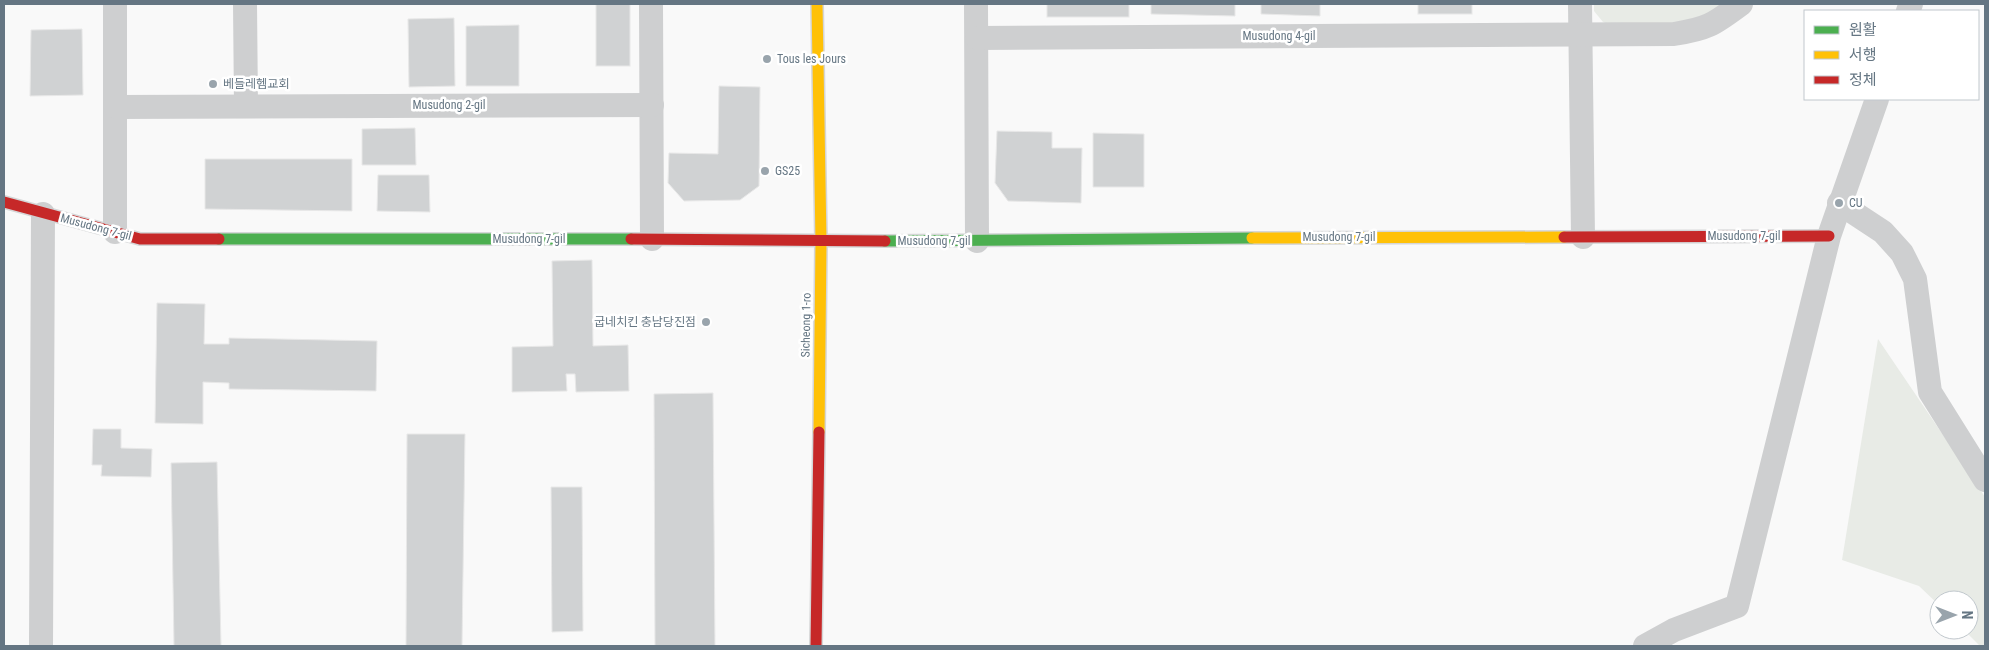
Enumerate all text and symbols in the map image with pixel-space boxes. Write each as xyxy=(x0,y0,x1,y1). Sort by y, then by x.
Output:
legend xyxy=(1804,10,1979,100)
text: 원활 xyxy=(1849,21,1877,39)
street label: Musudong 4-gil xyxy=(1243,29,1315,43)
text: 서행 xyxy=(1849,46,1877,64)
place label: Tous les Jours xyxy=(777,52,846,66)
marker: Tous les Jours xyxy=(761,53,773,65)
text: 정체 xyxy=(1849,71,1877,89)
place label: 베들레헴교회 xyxy=(223,77,289,91)
marker: 베들레헴교회 xyxy=(207,78,219,90)
street label: Musudong 2-gil xyxy=(413,98,485,112)
place label: GS25 xyxy=(775,164,800,178)
marker: GS25 xyxy=(759,165,771,177)
place label: CU xyxy=(1849,196,1863,210)
marker: CU xyxy=(1833,197,1845,209)
street label: Musudong 7-gil xyxy=(59,211,133,243)
street label: Musudong 7-gil xyxy=(1708,229,1780,243)
street label: Musudong 7-gil xyxy=(1303,230,1375,244)
street label: Musudong 7-gil xyxy=(493,232,565,246)
street label: Musudong 7-gil xyxy=(898,234,970,248)
street label: Sicheong 1-ro xyxy=(798,292,814,358)
place label: 굽네치킨 충남당진점 xyxy=(594,315,696,329)
marker: 굽네치킨 충남당진점 xyxy=(700,316,712,328)
north arrow xyxy=(1929,590,1979,640)
text: N xyxy=(1959,611,1975,619)

